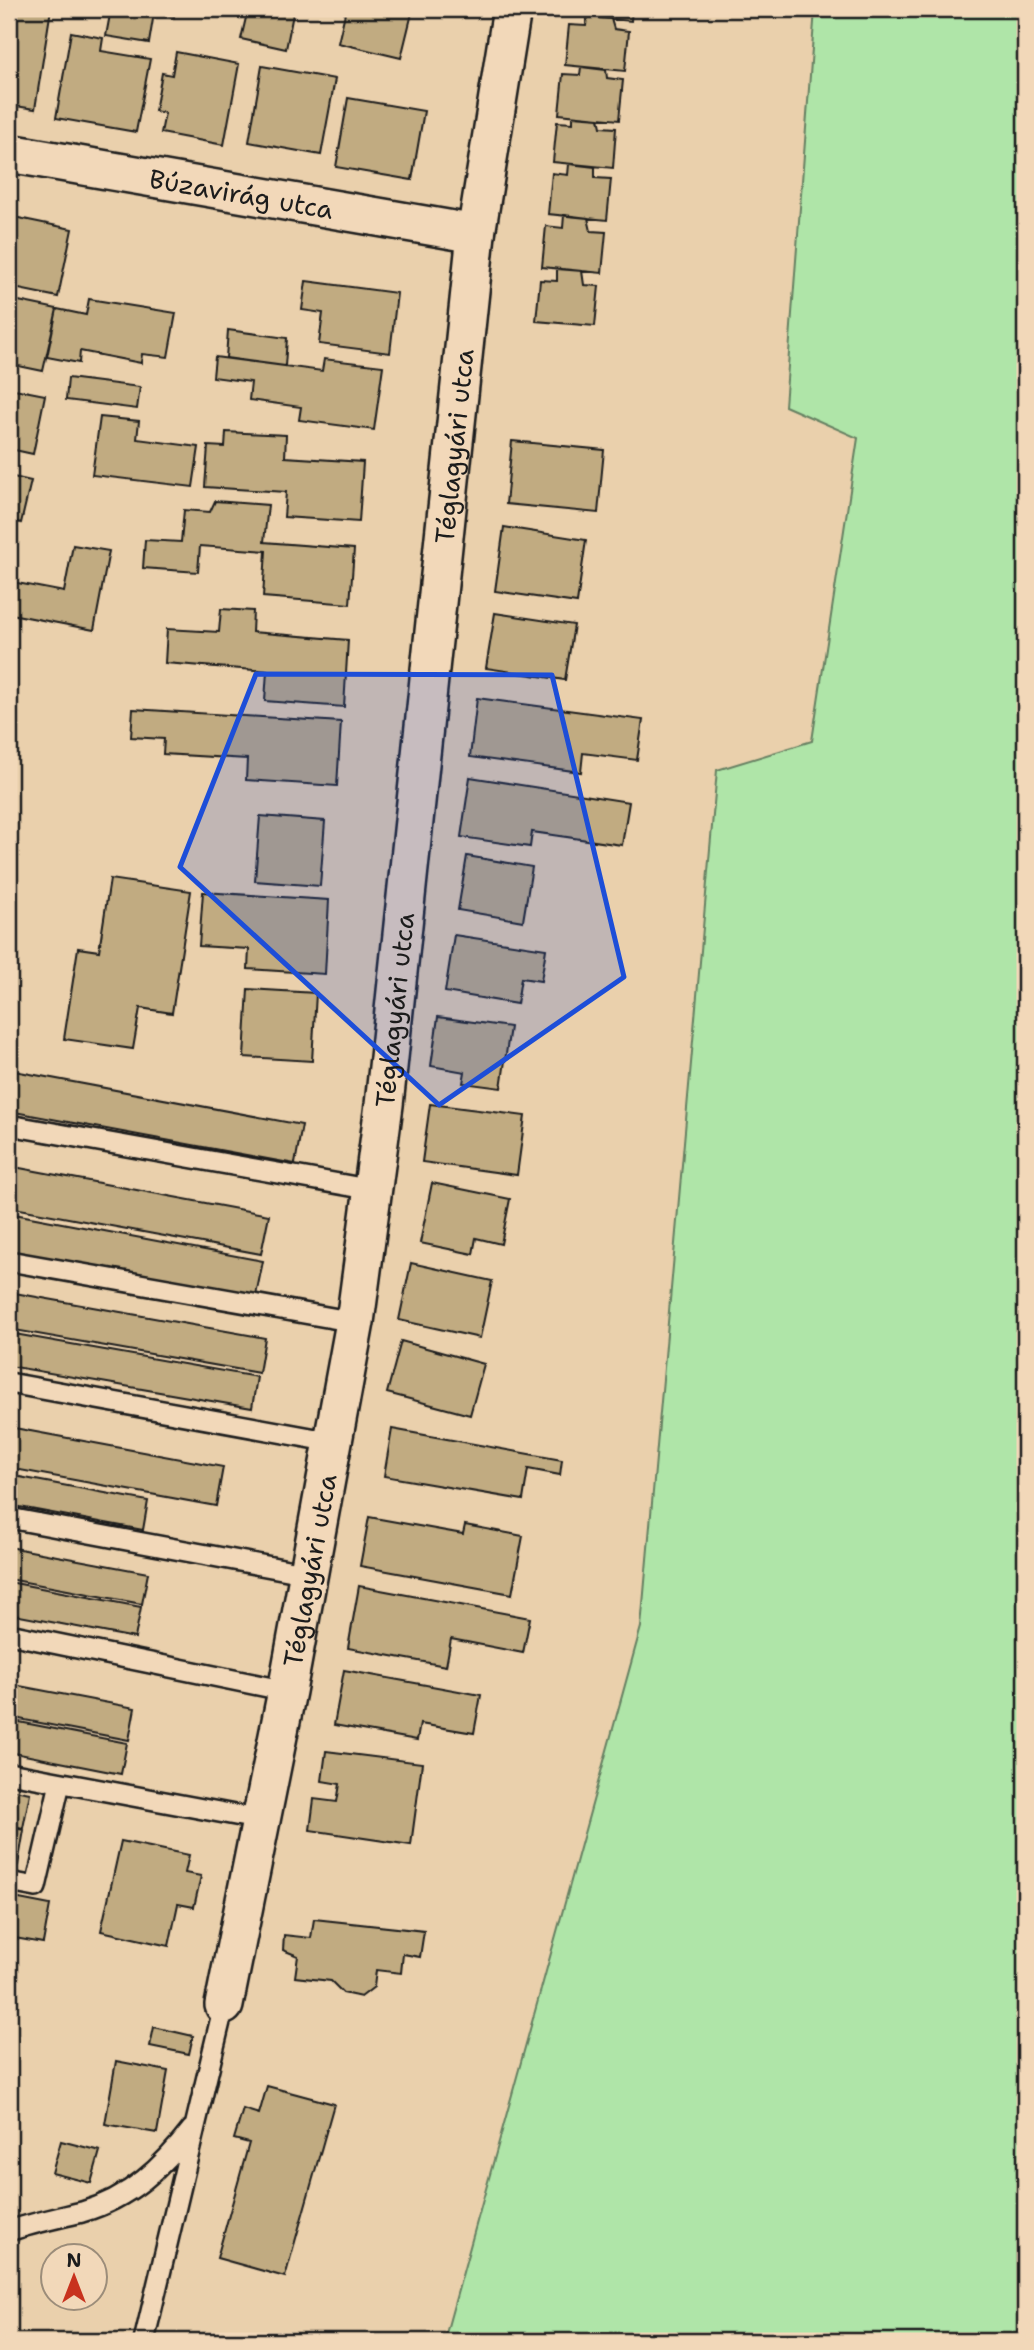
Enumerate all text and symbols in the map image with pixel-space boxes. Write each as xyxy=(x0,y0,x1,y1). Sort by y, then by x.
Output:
street label: Búzavirág utca xyxy=(147,160,336,226)
street label: Téglagyári utca xyxy=(426,347,481,545)
street label: Téglagyári utca xyxy=(366,911,422,1109)
street label: Téglagyári utca xyxy=(274,1471,344,1670)
north arrow xyxy=(38,2242,108,2312)
text: N xyxy=(66,2248,82,2273)

